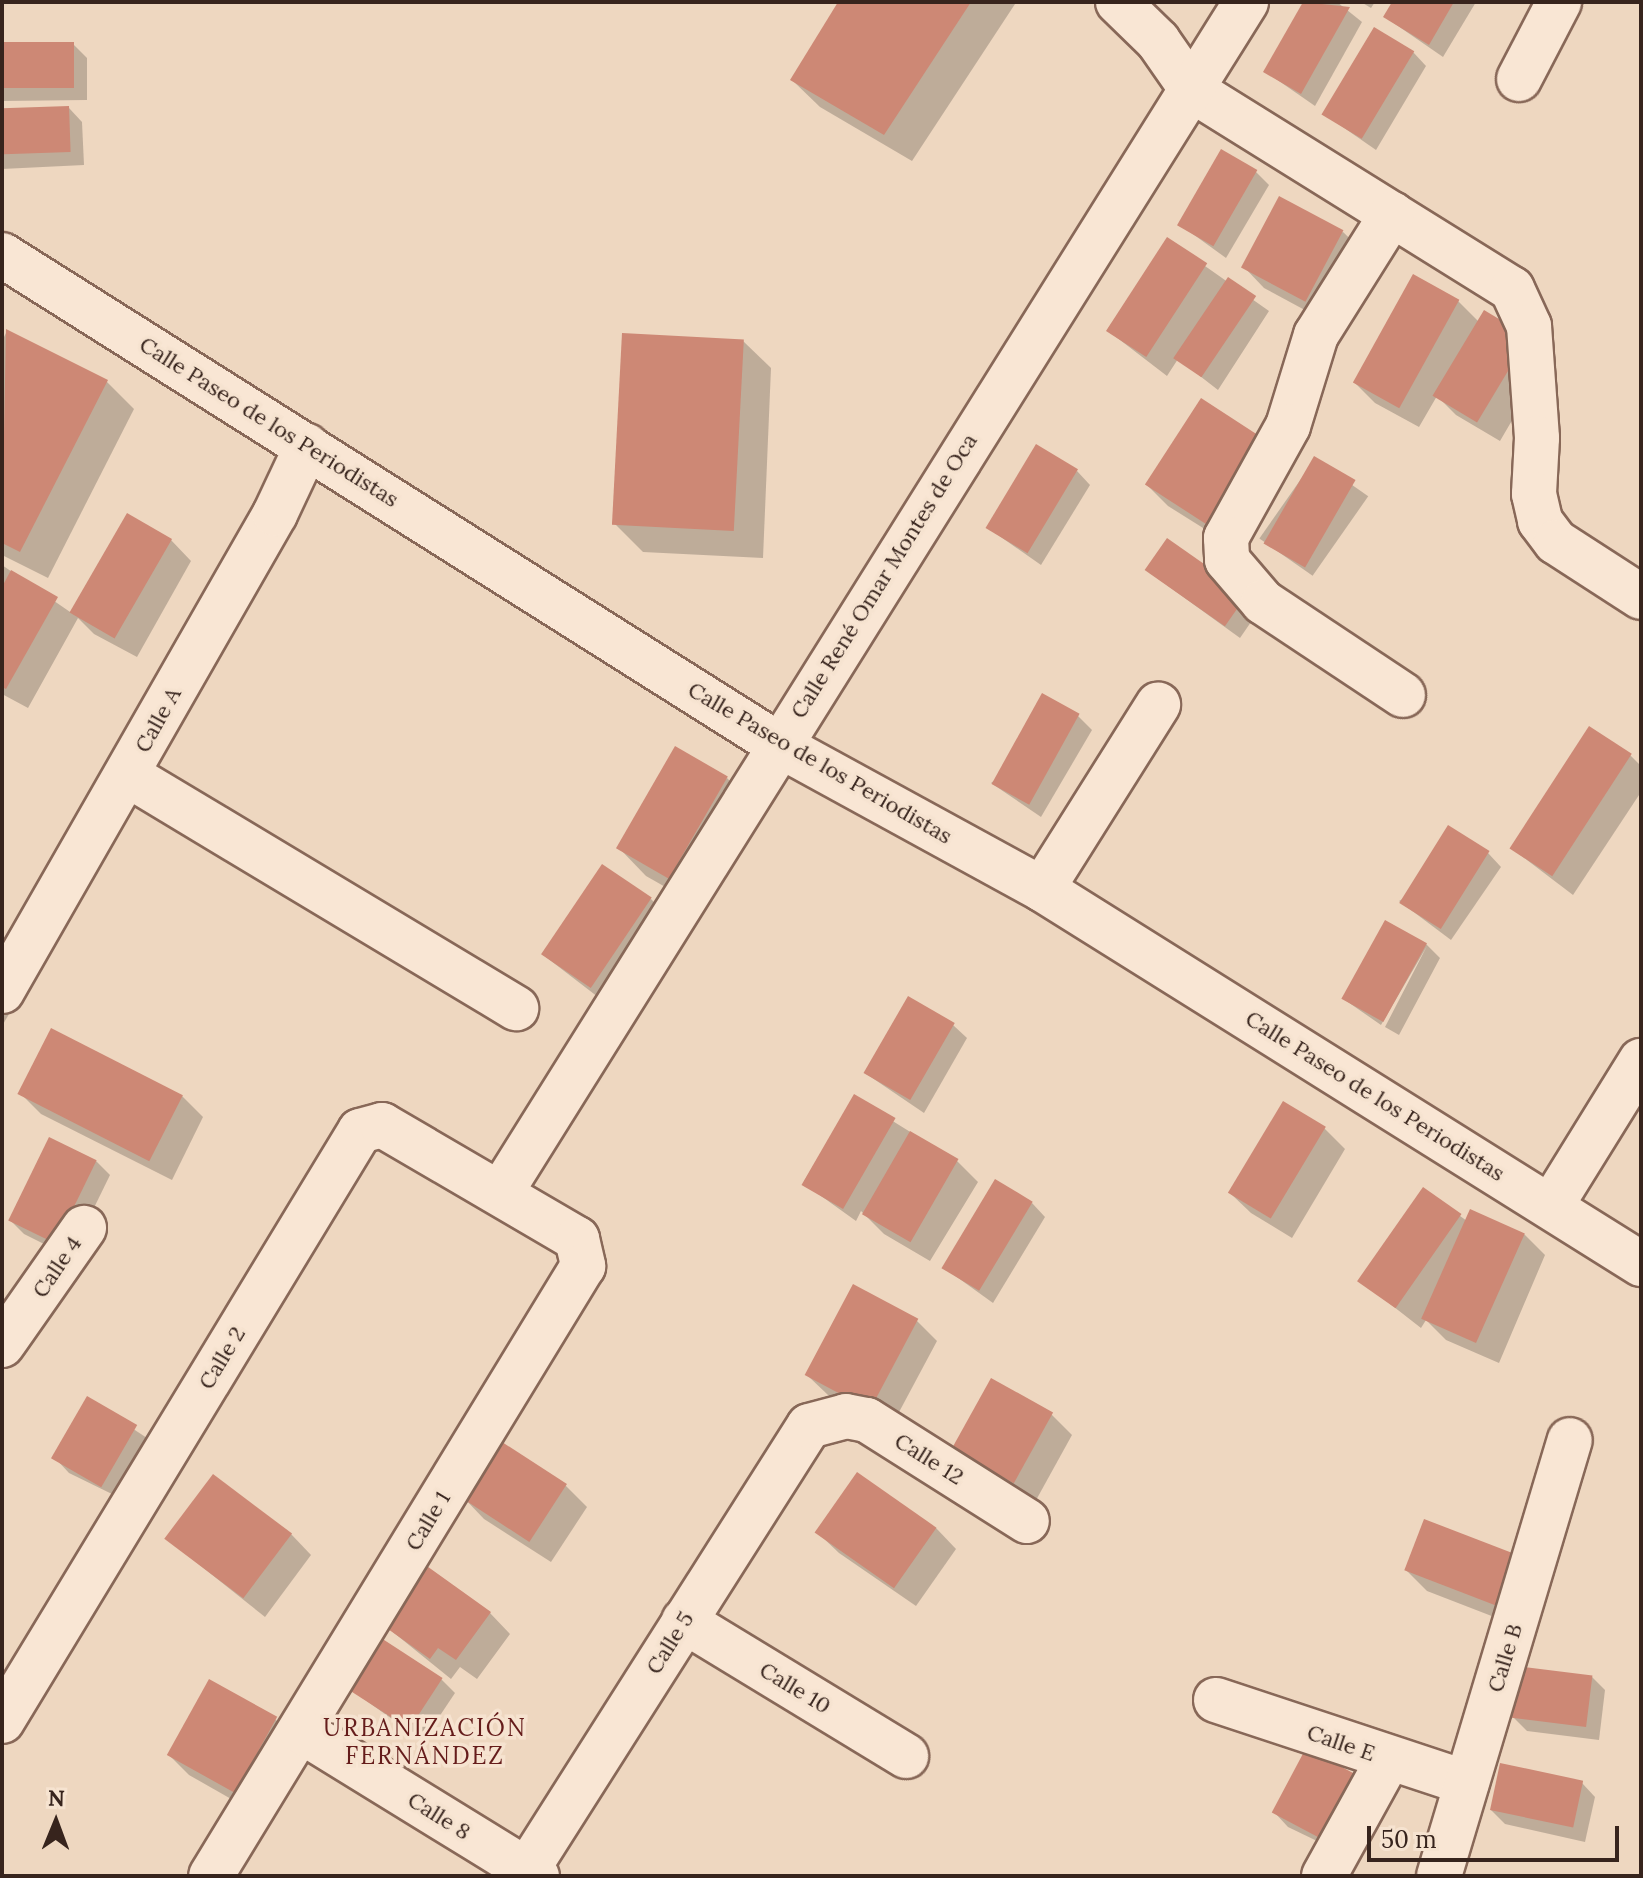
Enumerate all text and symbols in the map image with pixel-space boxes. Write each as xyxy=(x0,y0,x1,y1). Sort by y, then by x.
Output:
street label: Calle Paseo de los Periodistas xyxy=(135,331,403,513)
street label: Calle René Omar Montes de Oca xyxy=(785,429,983,723)
street label: Calle Paseo de los Periodistas xyxy=(683,676,957,850)
street label: Calle A xyxy=(129,683,187,757)
street label: Calle Paseo de los Periodistas xyxy=(1241,1005,1509,1187)
street label: Calle 4 xyxy=(27,1231,87,1303)
street label: Calle 2 xyxy=(193,1322,251,1394)
street label: Calle 12 xyxy=(890,1428,968,1490)
street label: Calle 1 xyxy=(400,1487,456,1555)
street label: Calle 5 xyxy=(641,1607,699,1679)
street label: Calle B xyxy=(1482,1621,1528,1695)
street label: Calle 10 xyxy=(755,1657,835,1719)
district label: URBANIZACIÓN FERNÁNDEZ xyxy=(323,1714,527,1770)
street label: Calle E xyxy=(1304,1719,1378,1767)
north arrow xyxy=(16,1782,96,1862)
text: N xyxy=(48,1784,65,1812)
street label: Calle 8 xyxy=(403,1787,475,1845)
scale bar xyxy=(1371,1810,1623,1860)
text: 50 m xyxy=(1381,1824,1437,1855)

